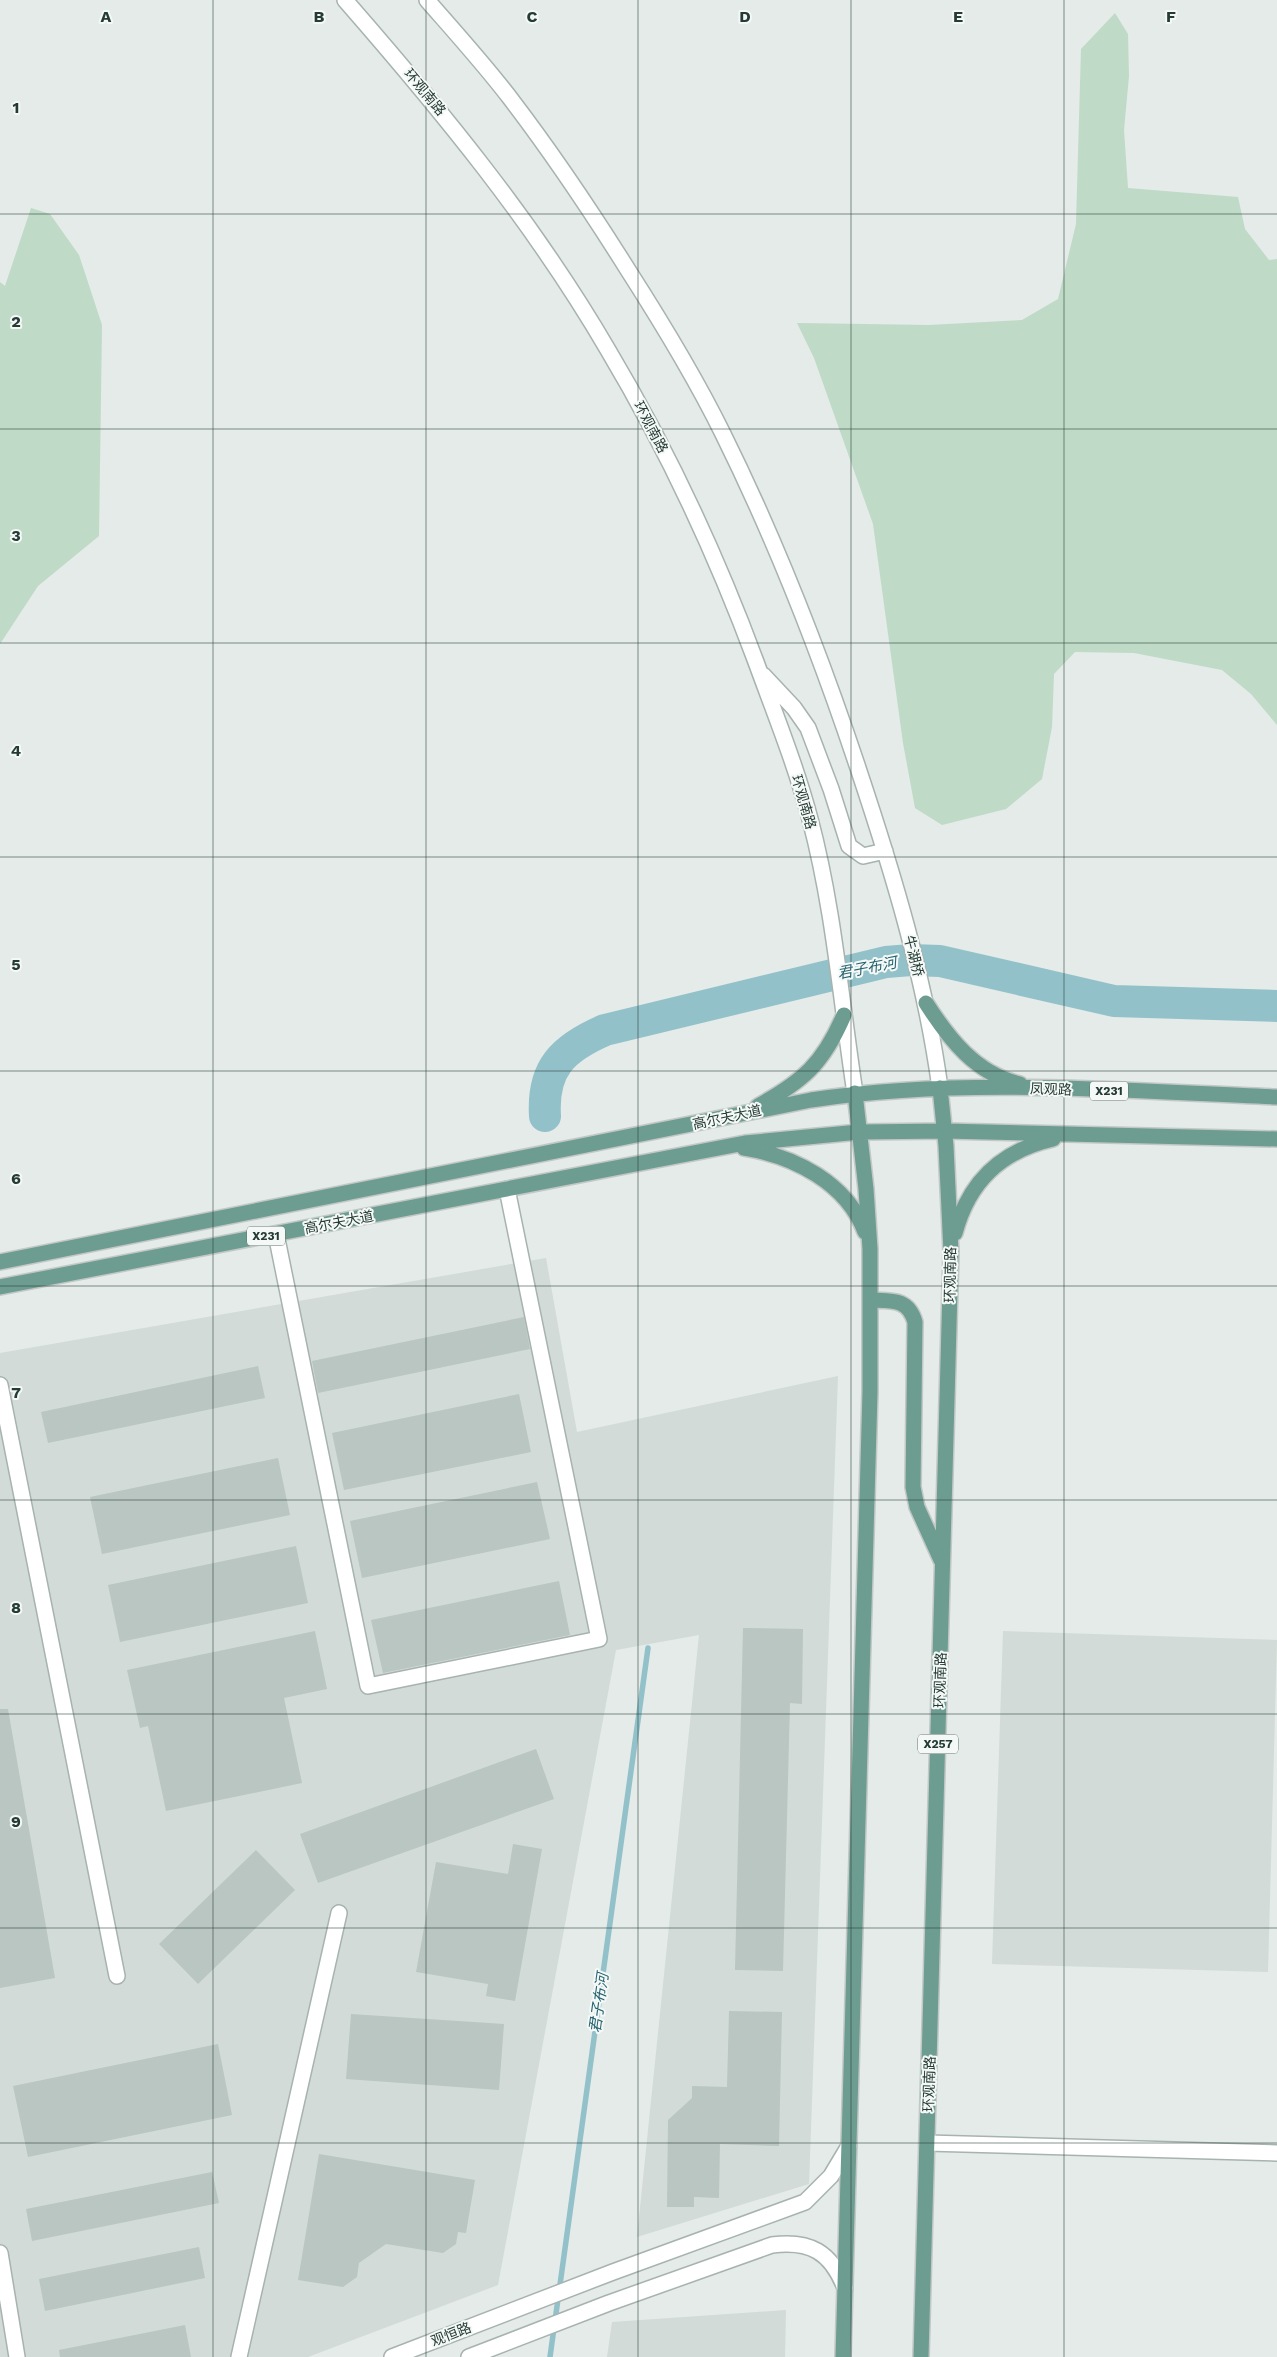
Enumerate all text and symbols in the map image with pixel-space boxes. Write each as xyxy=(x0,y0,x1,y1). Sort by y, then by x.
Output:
text: A xyxy=(101,7,112,26)
text: B xyxy=(314,7,325,26)
text: C xyxy=(527,7,538,26)
text: D xyxy=(739,7,751,26)
text: E xyxy=(953,7,963,26)
text: F xyxy=(1166,7,1176,26)
street label: 环观南路 xyxy=(401,65,449,119)
text: 1 xyxy=(13,98,19,117)
text: 2 xyxy=(11,312,21,331)
street label: 环观南路 xyxy=(631,399,671,455)
text: 3 xyxy=(11,526,21,545)
text: 4 xyxy=(11,741,21,760)
street label: 环观南路 xyxy=(789,773,819,831)
street label: 牛湖桥 xyxy=(901,934,927,978)
water label: 君子布河 xyxy=(836,953,901,983)
text: 5 xyxy=(11,955,21,974)
street label: 凤观路 xyxy=(1030,1080,1072,1098)
road number: X231 xyxy=(1090,1082,1128,1100)
street label: 高尔夫大道 xyxy=(691,1102,763,1132)
text: 6 xyxy=(11,1169,21,1188)
street label: 高尔夫大道 xyxy=(303,1207,375,1237)
road number: X231 xyxy=(247,1226,285,1246)
street label: 环观南路 xyxy=(942,1247,958,1303)
text: 7 xyxy=(11,1383,21,1402)
text: 8 xyxy=(11,1598,21,1617)
street label: 环观南路 xyxy=(931,1652,949,1708)
road number: X257 xyxy=(918,1735,958,1754)
text: 9 xyxy=(11,1812,21,1831)
water label: 君子布河 xyxy=(586,1969,613,2034)
street label: 环观南路 xyxy=(920,2056,938,2112)
street label: 观恒路 xyxy=(429,2319,473,2349)

